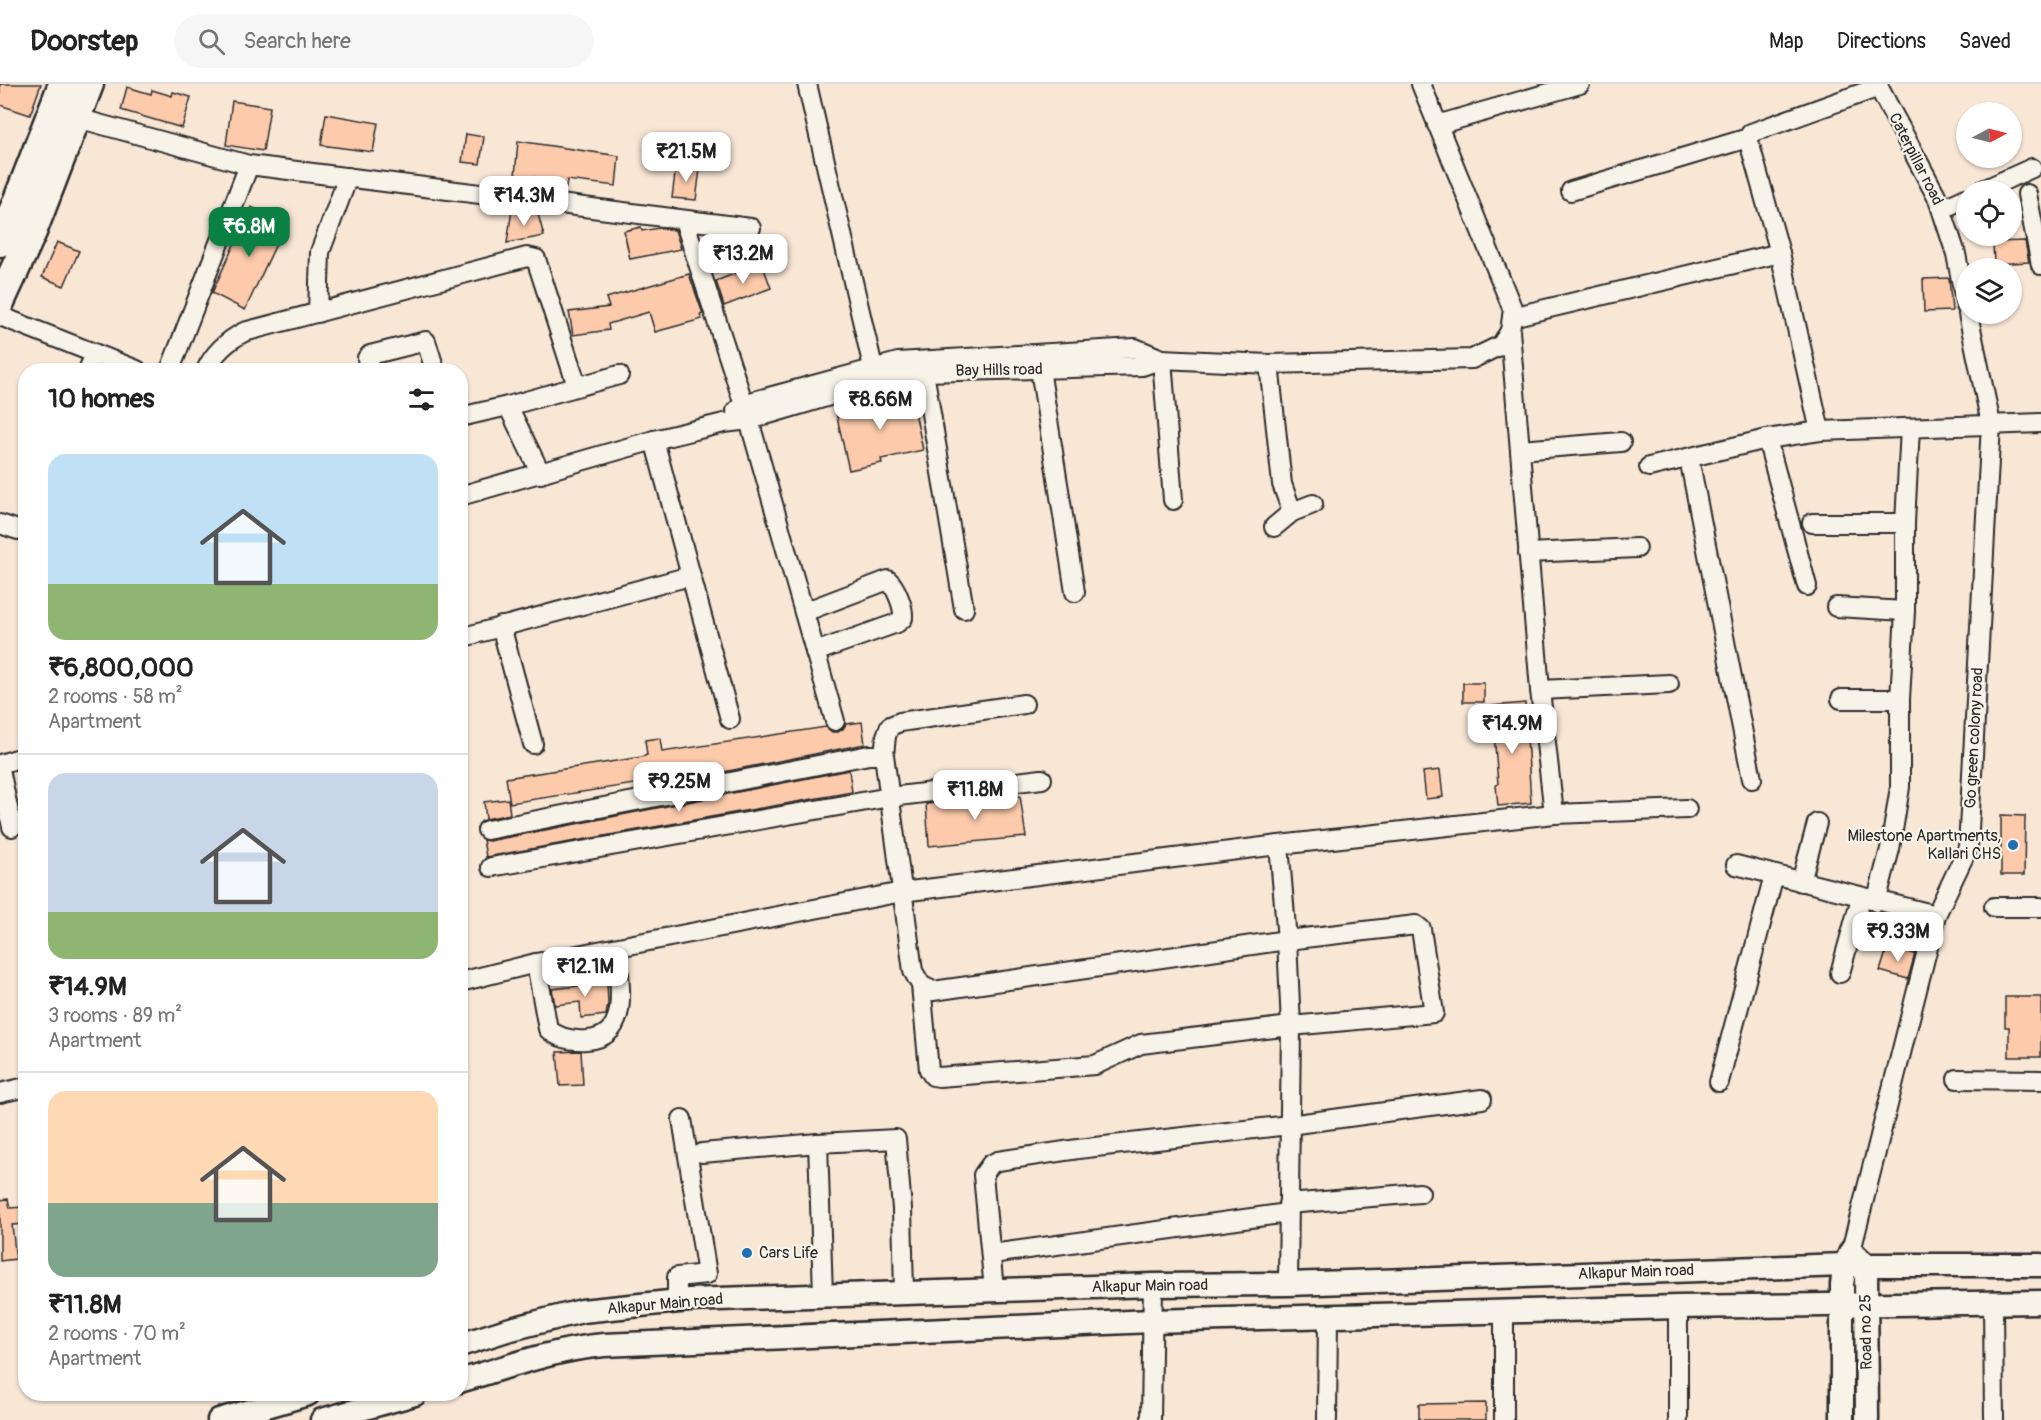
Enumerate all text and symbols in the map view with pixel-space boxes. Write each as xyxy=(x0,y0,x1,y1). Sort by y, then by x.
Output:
search box xyxy=(174,14,594,68)
text: Doorstep xyxy=(30,24,138,59)
icon: search xyxy=(195,25,228,58)
text: Search here xyxy=(243,27,351,55)
text: Map xyxy=(1769,28,1804,55)
text: Directions xyxy=(1837,28,1926,55)
text: Saved xyxy=(1959,28,2011,55)
north arrow xyxy=(1956,102,2022,168)
map controls xyxy=(1956,102,2022,324)
street label: Caterpillar road xyxy=(1884,110,1948,208)
pin: ₹21.5M xyxy=(637,132,735,183)
text: ₹21.5M xyxy=(656,139,716,164)
pin: ₹14.3M xyxy=(475,176,573,227)
button: locate xyxy=(1956,180,2022,246)
text: ₹14.3M xyxy=(493,183,555,208)
pin: ₹6.8M xyxy=(207,207,291,258)
text: ₹6.8M xyxy=(223,214,275,239)
pin: ₹13.2M xyxy=(694,234,792,285)
text: ₹13.2M xyxy=(713,241,773,266)
button: layers xyxy=(1956,258,2022,324)
street label: Bay Hills road xyxy=(955,359,1043,381)
pin: ₹8.66M xyxy=(831,380,929,431)
text: 10 homes xyxy=(48,383,154,415)
icon: filters xyxy=(405,383,438,416)
text: ₹8.66M xyxy=(848,387,912,412)
icon: home xyxy=(189,493,297,601)
text: ₹6,800,000 xyxy=(48,652,194,684)
street label: Go green colony road xyxy=(1960,667,1988,809)
text: 2 rooms · 58 m² xyxy=(48,684,183,709)
pin: ₹14.9M xyxy=(1463,704,1561,755)
text: Apartment xyxy=(48,709,141,734)
text: ₹14.9M xyxy=(1482,711,1542,736)
pin: ₹9.25M xyxy=(630,762,728,813)
text: ₹9.25M xyxy=(647,769,711,794)
pin: ₹11.8M xyxy=(926,770,1024,821)
text: ₹11.8M xyxy=(947,777,1003,802)
icon: home xyxy=(189,812,297,920)
place label: Milestone Apartments, Kallari CHS xyxy=(1847,826,2001,864)
marker: Milestone Apartments, Kallari CHS xyxy=(2006,838,2020,852)
pin: ₹9.33M xyxy=(1849,912,1947,963)
text: ₹9.33M xyxy=(1866,919,1930,944)
pin: ₹12.1M xyxy=(536,947,634,998)
text: ₹12.1M xyxy=(556,954,614,979)
text: ₹14.9M xyxy=(48,971,127,1003)
text: 3 rooms · 89 m² xyxy=(48,1003,182,1028)
text: Apartment xyxy=(48,1028,141,1053)
icon: home xyxy=(189,1130,297,1238)
place label: Cars Life xyxy=(759,1243,818,1263)
marker: Cars Life xyxy=(740,1246,754,1260)
street label: Alkapur Main road xyxy=(1577,1260,1695,1284)
street label: Alkapur Main road xyxy=(1092,1275,1208,1297)
text: ₹11.8M xyxy=(48,1289,121,1321)
street label: Alkapur Main road xyxy=(606,1289,724,1319)
street label: Road no 25 xyxy=(1855,1294,1877,1370)
text: 2 rooms · 70 m² xyxy=(48,1321,186,1346)
text: Apartment xyxy=(48,1346,141,1371)

